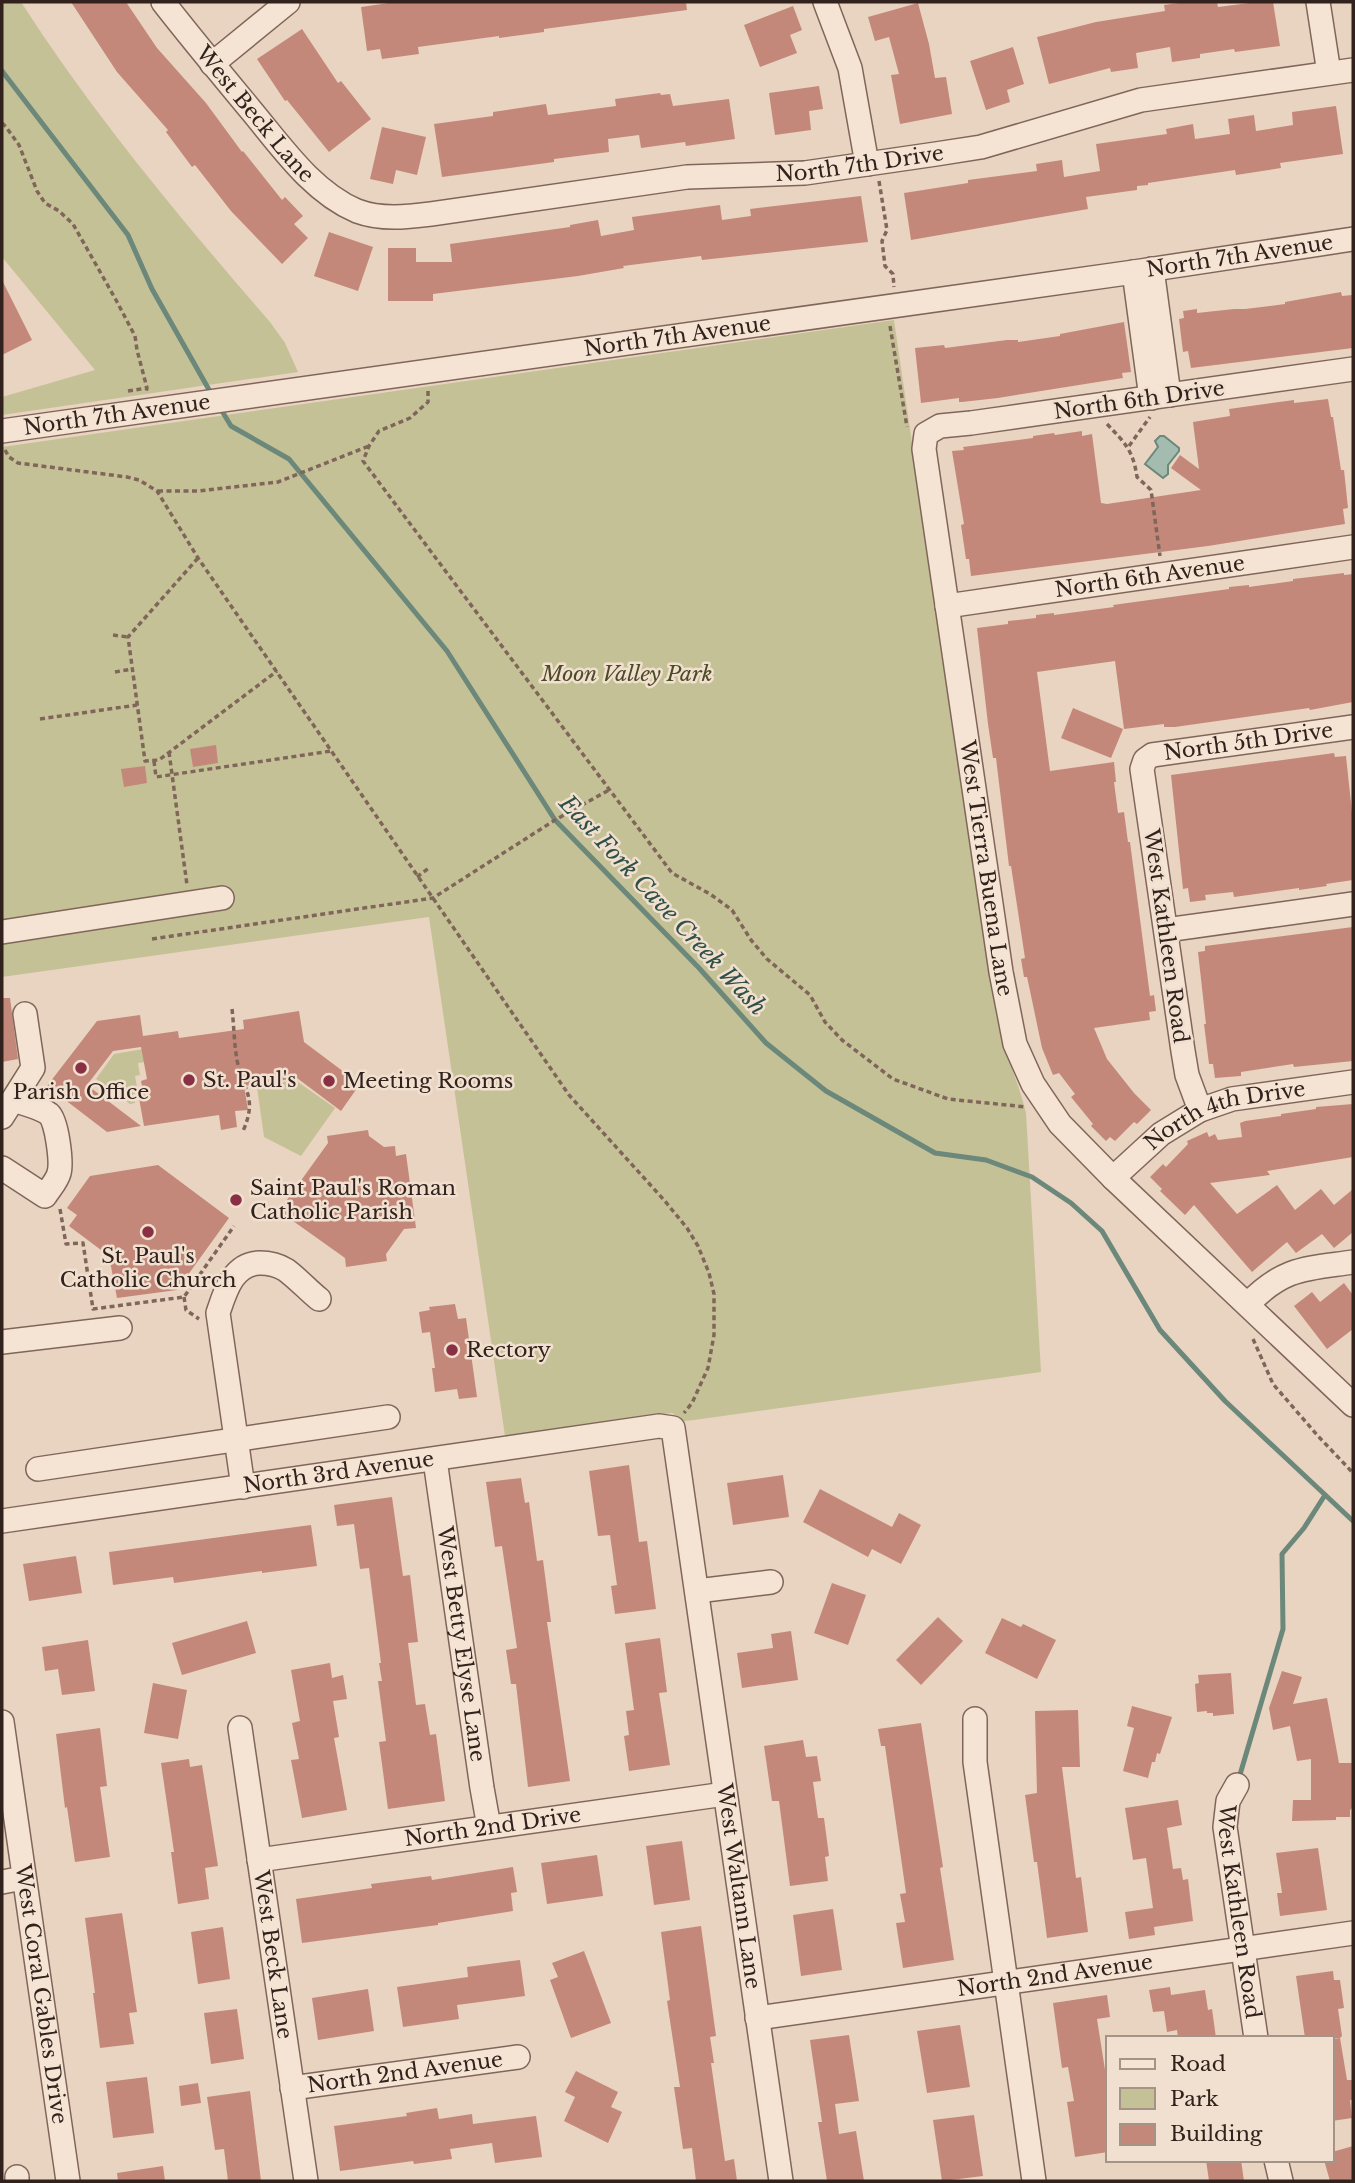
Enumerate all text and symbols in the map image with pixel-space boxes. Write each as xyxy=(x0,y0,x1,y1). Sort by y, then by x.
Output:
street label: West Beck Lane xyxy=(190,40,319,188)
street label: North 7th Drive xyxy=(775,140,946,187)
street label: North 7th Avenue xyxy=(1144,229,1335,283)
street label: North 7th Avenue xyxy=(582,310,773,362)
street label: North 6th Drive xyxy=(1052,375,1226,425)
street label: North 7th Avenue xyxy=(22,389,212,441)
street label: North 6th Avenue xyxy=(1053,550,1247,603)
park label: Moon Valley Park xyxy=(541,661,712,687)
street label: North 5th Drive xyxy=(1162,717,1335,766)
street label: West Tierra Buena Lane xyxy=(954,738,1018,998)
water label: East Fork Cave Creek Wash xyxy=(553,788,772,1021)
street label: West Kathleen Road xyxy=(1138,826,1194,1045)
marker: Parish Office xyxy=(73,1060,89,1076)
place label: St. Paul's xyxy=(203,1067,296,1093)
place label: Meeting Rooms xyxy=(343,1068,513,1094)
marker: St. Paul's xyxy=(181,1072,197,1088)
marker: Meeting Rooms xyxy=(321,1073,337,1089)
street label: North 4th Drive xyxy=(1139,1076,1307,1156)
place label: Parish Office xyxy=(13,1079,149,1105)
place label: Saint Paul's Roman Catholic Parish xyxy=(250,1175,456,1225)
marker: Saint Paul's Roman Catholic Parish xyxy=(228,1192,244,1208)
marker: St. Paul's Catholic Church xyxy=(140,1224,156,1240)
place label: St. Paul's Catholic Church xyxy=(60,1243,236,1293)
place label: Rectory xyxy=(466,1337,551,1363)
marker: Rectory xyxy=(444,1342,460,1358)
street label: North 3rd Avenue xyxy=(241,1446,436,1499)
street label: West Betty Elyse Lane xyxy=(432,1524,491,1764)
street label: West Waltann Lane xyxy=(711,1781,766,1991)
street label: North 2nd Drive xyxy=(403,1802,583,1852)
street label: West Kathleen Road xyxy=(1212,1802,1266,2021)
street label: West Coral Gables Drive xyxy=(9,1862,73,2126)
street label: West Beck Lane xyxy=(248,1868,298,2041)
street label: North 2nd Avenue xyxy=(955,1949,1154,2002)
legend xyxy=(1106,2036,1334,2162)
street label: North 2nd Avenue xyxy=(305,2046,504,2099)
text: Road xyxy=(1170,2051,1226,2077)
text: Park xyxy=(1170,2086,1219,2112)
text: Building xyxy=(1170,2121,1263,2147)

